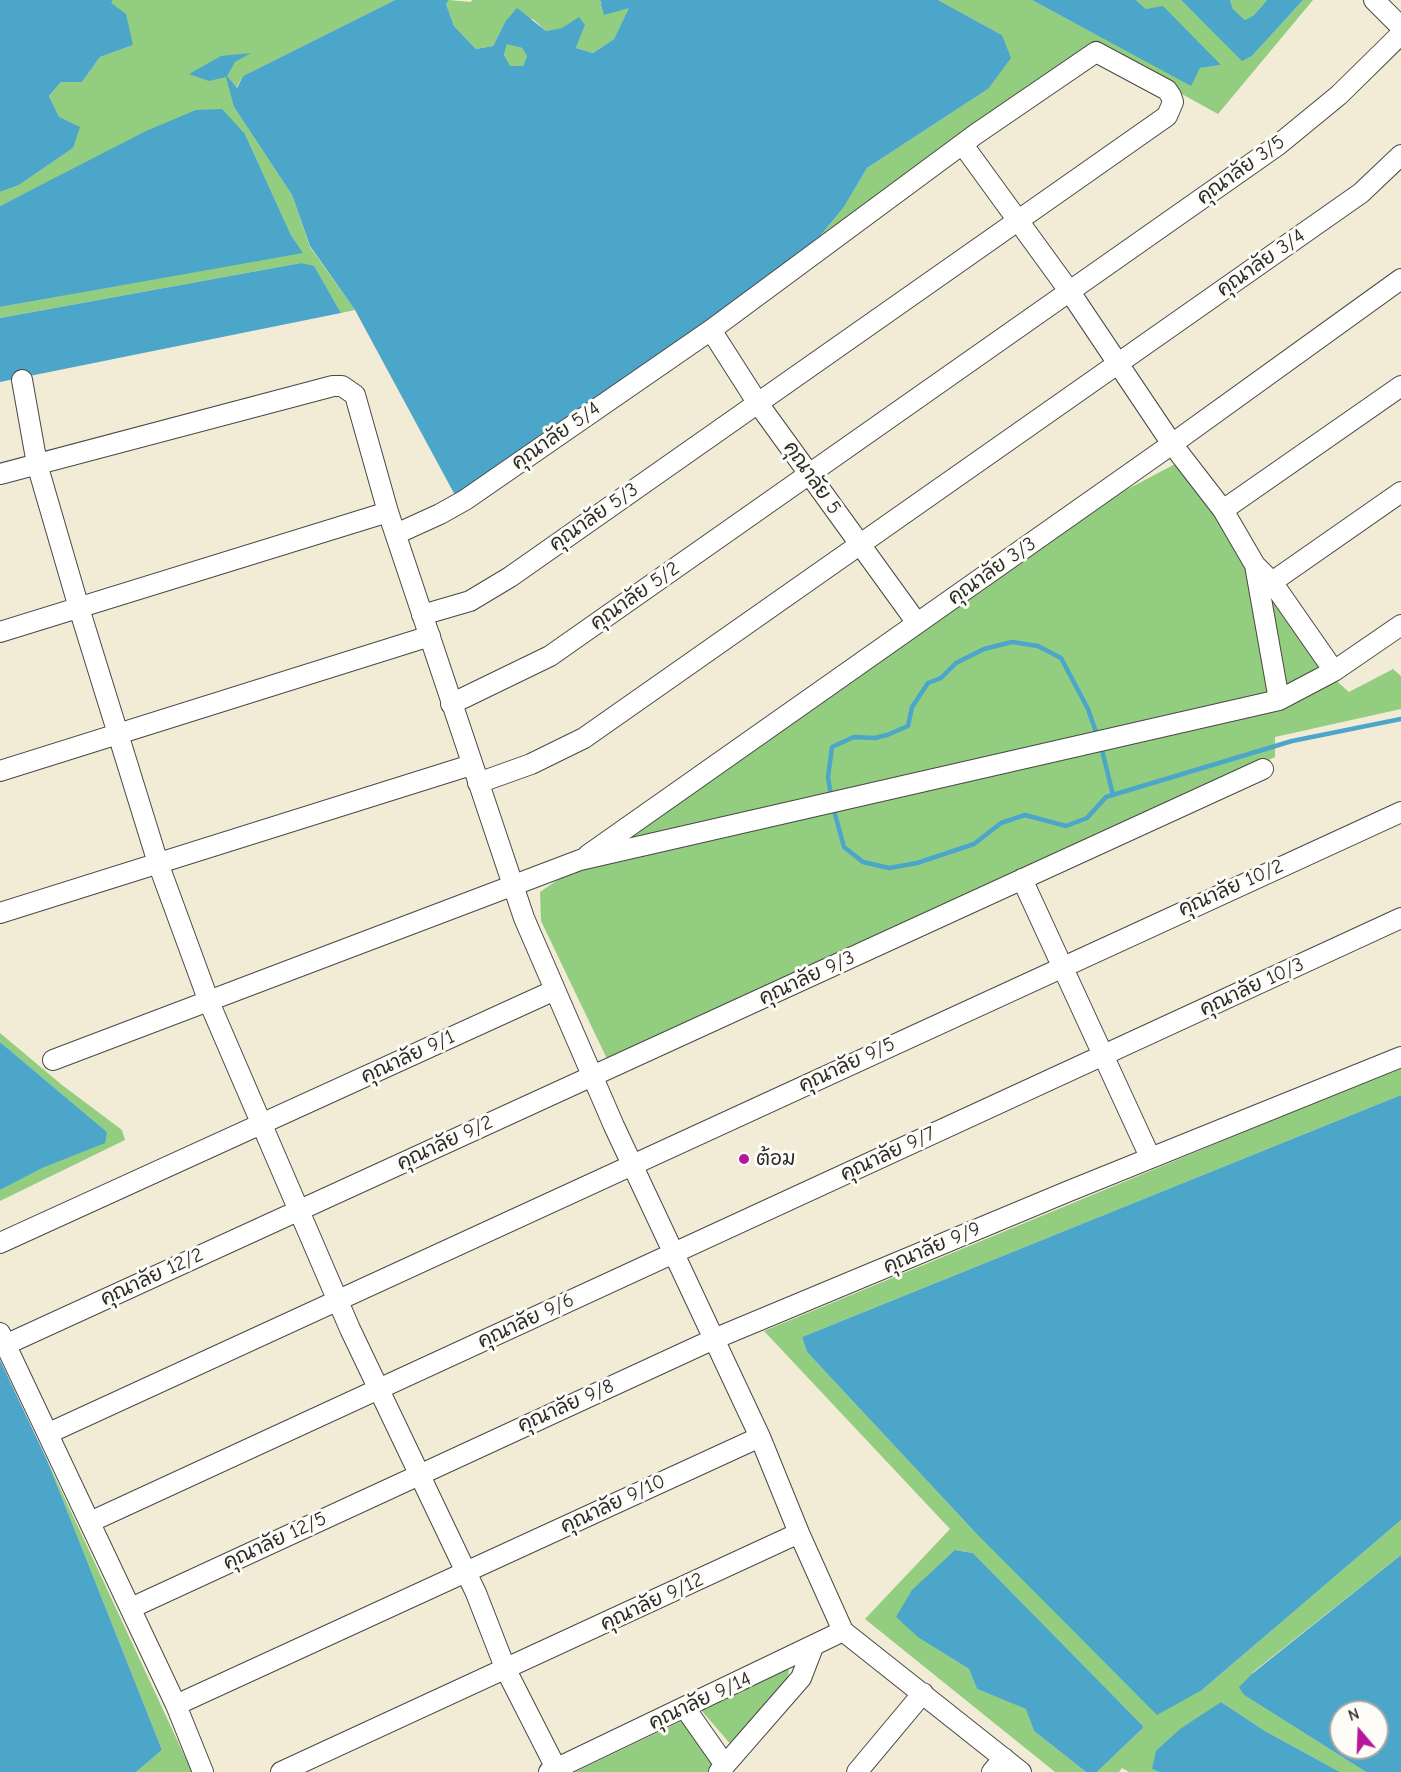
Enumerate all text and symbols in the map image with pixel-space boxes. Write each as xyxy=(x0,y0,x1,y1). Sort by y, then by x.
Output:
street label: คุณาลัย 3/5 xyxy=(1192,130,1290,210)
street label: คุณาลัย 3/4 xyxy=(1212,224,1310,302)
street label: คุณาลัย 5/4 xyxy=(507,397,605,475)
street label: คุณาลัย 5 xyxy=(778,437,846,519)
street label: คุณาลัย 5/3 xyxy=(545,478,643,556)
street label: คุณาลัย 3/3 xyxy=(943,532,1041,610)
street label: คุณาลัย 5/2 xyxy=(586,557,684,635)
street label: คุณาลัย 10/2 xyxy=(1175,854,1287,922)
street label: คุณาลัย 9/3 xyxy=(755,945,859,1011)
street label: คุณาลัย 10/3 xyxy=(1196,952,1308,1022)
street label: คุณาลัย 9/1 xyxy=(357,1025,459,1089)
street label: คุณาลัย 9/5 xyxy=(795,1032,899,1098)
street label: คุณาลัย 9/2 xyxy=(393,1110,497,1176)
street label: คุณาลัย 9/7 xyxy=(837,1122,939,1186)
place label: ต้อม xyxy=(756,1147,796,1171)
marker: ต้อม xyxy=(737,1152,751,1166)
street label: คุณาลัย 9/9 xyxy=(880,1217,984,1279)
street label: คุณาลัย 12/2 xyxy=(97,1243,207,1311)
street label: คุณาลัย 9/6 xyxy=(474,1288,578,1354)
street label: คุณาลัย 9/8 xyxy=(514,1374,618,1438)
street label: คุณาลัย 9/10 xyxy=(557,1469,669,1539)
street label: คุณาลัย 12/5 xyxy=(220,1507,330,1575)
street label: คุณาลัย 9/12 xyxy=(597,1568,707,1636)
street label: คุณาลัย 9/14 xyxy=(645,1667,755,1735)
north arrow xyxy=(1329,1700,1389,1760)
text: N xyxy=(1346,1705,1362,1725)

